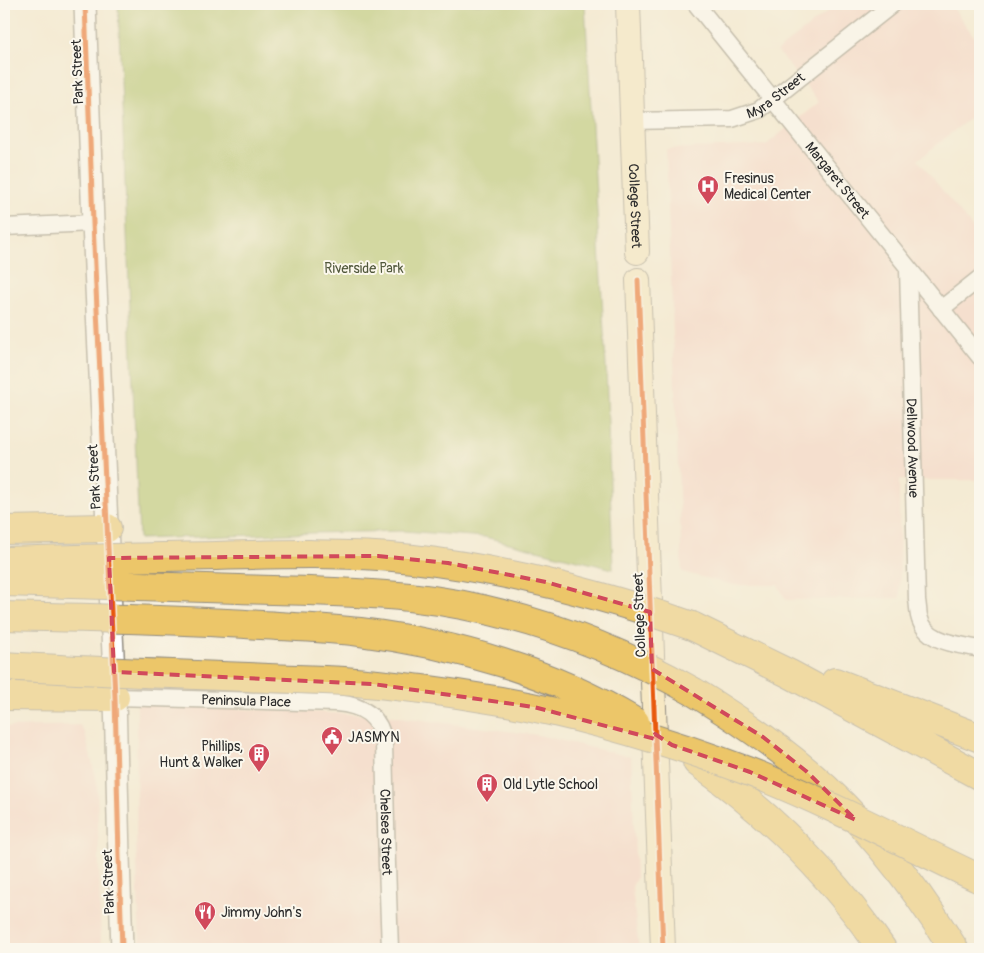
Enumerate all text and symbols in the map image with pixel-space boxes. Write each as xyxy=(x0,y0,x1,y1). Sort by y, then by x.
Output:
street label: Park Street xyxy=(68,39,87,105)
street label: Myra Street xyxy=(744,69,809,123)
street label: Margaret Street xyxy=(801,139,873,222)
street label: College Street xyxy=(625,163,645,249)
place label: Fresinus Medical Center xyxy=(724,170,811,203)
hospital icon: Fresinus Medical Center xyxy=(696,174,720,205)
park label: Riverside Park xyxy=(324,260,404,277)
street label: Dellwood Avenue xyxy=(903,398,922,498)
street label: Park Street xyxy=(84,443,105,510)
street label: College Street xyxy=(630,572,649,658)
street label: Peninsula Place xyxy=(201,691,291,711)
public building icon: JASMYN xyxy=(320,725,344,756)
place label: JASMYN xyxy=(348,729,400,746)
place label: Phillips, Hunt & Walker xyxy=(159,738,243,771)
building icon: Phillips, Hunt & Walker xyxy=(247,742,271,773)
building icon: Old Lytle School xyxy=(475,772,499,803)
place label: Old Lytle School xyxy=(503,776,598,793)
street label: Chelsea Street xyxy=(376,789,395,876)
street label: Park Street xyxy=(99,849,118,915)
restaurant icon: Jimmy John's xyxy=(193,900,217,931)
place label: Jimmy John's xyxy=(221,904,302,921)

